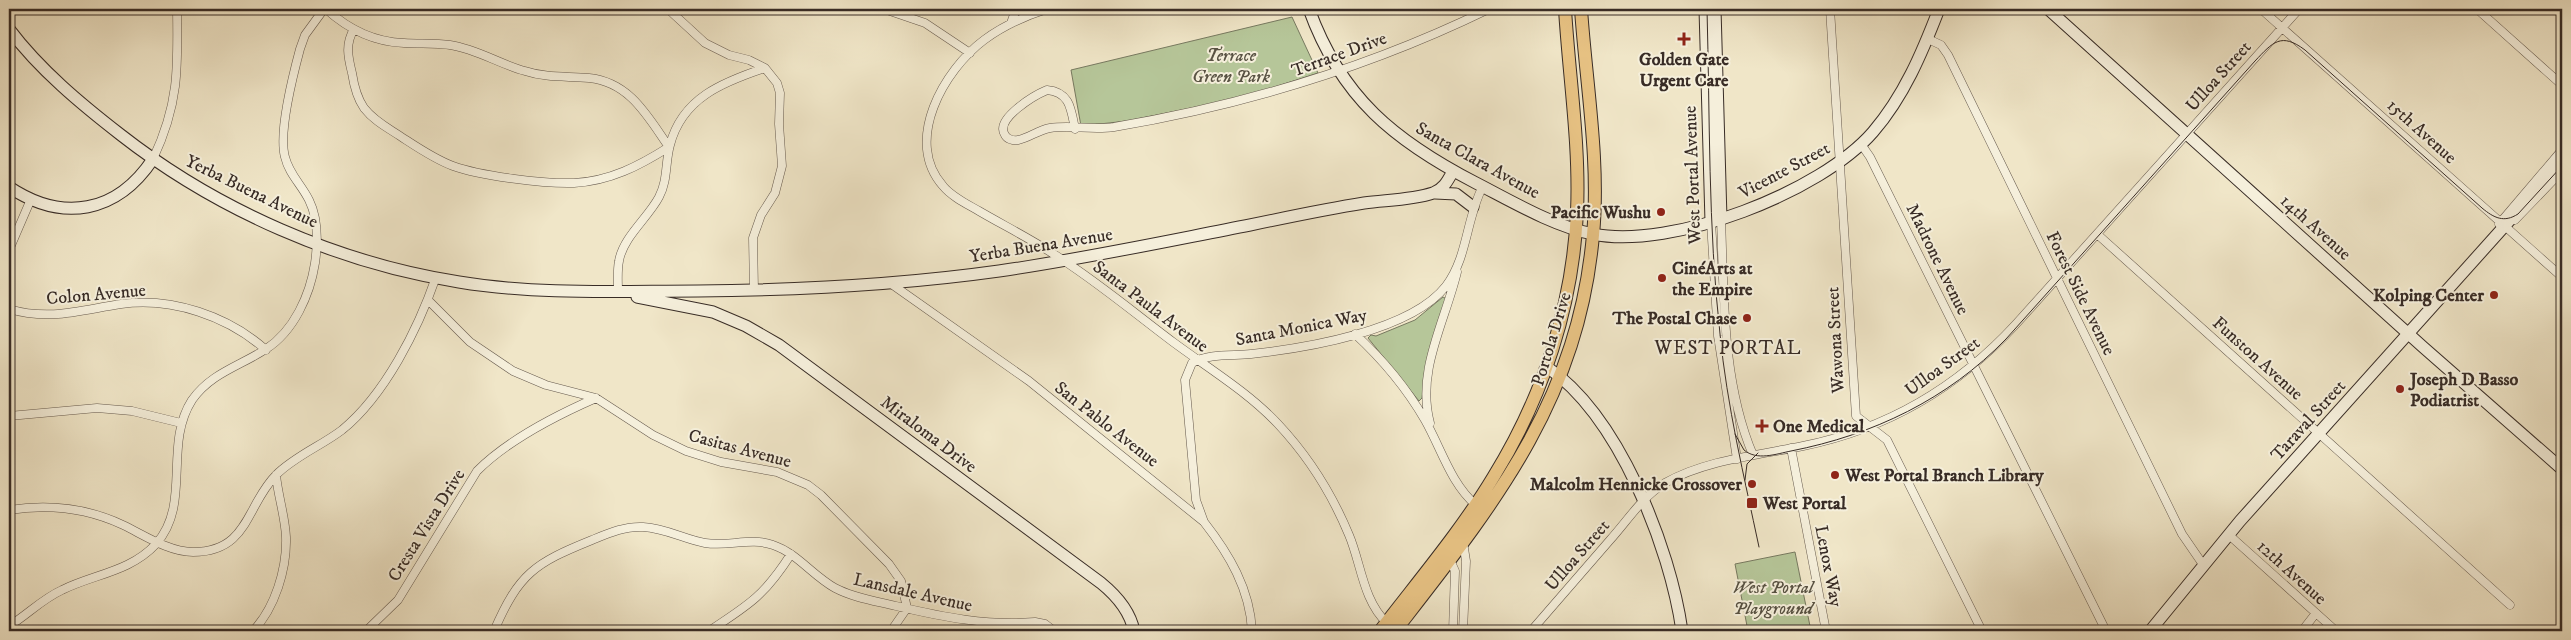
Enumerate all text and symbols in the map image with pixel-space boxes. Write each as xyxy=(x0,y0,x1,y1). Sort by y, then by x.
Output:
street label: Terrace Drive xyxy=(1289,28,1390,82)
marker: Golden Gate Urgent Care xyxy=(1677,32,1691,46)
street label: Ulloa Street xyxy=(2181,37,2256,117)
park label: Terrace Green Park xyxy=(1192,45,1271,88)
place label: Golden Gate Urgent Care xyxy=(1639,49,1729,92)
street label: 15th Avenue xyxy=(2382,95,2461,169)
street label: West Portal Avenue xyxy=(1680,105,1706,246)
street label: Santa Clara Avenue xyxy=(1411,118,1544,204)
street label: Vicente Street xyxy=(1734,138,1834,205)
street label: Yerba Buena Avenue xyxy=(182,150,321,233)
street label: 14th Avenue xyxy=(2275,190,2355,265)
street label: Madrone Avenue xyxy=(1901,200,1974,319)
place label: Pacific Wushu xyxy=(1550,202,1651,224)
marker: Pacific Wushu xyxy=(1655,206,1667,218)
street label: Yerba Buena Avenue xyxy=(968,224,1114,268)
street label: Forest Side Avenue xyxy=(2041,228,2120,359)
street label: Santa Paula Avenue xyxy=(1088,256,1213,357)
place label: CinéArts at the Empire xyxy=(1672,258,1753,301)
marker: CinéArts at the Empire xyxy=(1656,272,1668,284)
street label: Colon Avenue xyxy=(45,280,147,310)
place label: Kolping Center xyxy=(2373,285,2484,307)
street label: Wawona Street xyxy=(1822,286,1850,395)
marker: Kolping Center xyxy=(2488,289,2500,301)
street label: Portola Drive xyxy=(1527,290,1577,389)
street label: Santa Monica Way xyxy=(1234,304,1369,352)
place label: The Postal Chase xyxy=(1612,308,1738,330)
marker: The Postal Chase xyxy=(1741,312,1753,324)
street label: Funston Avenue xyxy=(2207,312,2307,405)
street label: Ulloa Street xyxy=(1901,332,1985,401)
district label: WEST PORTAL xyxy=(1654,337,1801,360)
place label: Joseph D Basso Podiatrist xyxy=(2408,369,2519,412)
street label: Taraval Street xyxy=(2267,375,2351,466)
street label: San Pablo Avenue xyxy=(1050,377,1163,472)
marker: Joseph D Basso Podiatrist xyxy=(2394,383,2406,395)
street label: Miraloma Drive xyxy=(876,392,981,478)
place label: One Medical xyxy=(1773,416,1865,438)
marker: One Medical xyxy=(1755,419,1769,433)
street label: Casitas Avenue xyxy=(686,425,793,473)
street label: Cresta Vista Drive xyxy=(383,465,470,586)
place label: West Portal Branch Library xyxy=(1844,465,2044,487)
marker: West Portal Branch Library xyxy=(1829,469,1841,481)
place label: Malcolm Hennicke Crossover xyxy=(1530,474,1742,496)
marker: Malcolm Hennicke Crossover xyxy=(1746,478,1758,490)
place label: West Portal xyxy=(1762,493,1847,515)
marker: West Portal xyxy=(1745,496,1759,510)
street label: Ulloa Street xyxy=(1541,515,1615,596)
street label: Lenox Way xyxy=(1809,523,1847,609)
street label: 12th Avenue xyxy=(2252,536,2331,610)
street label: Lansdale Avenue xyxy=(851,569,974,617)
park label: West Portal Playground xyxy=(1733,577,1816,620)

